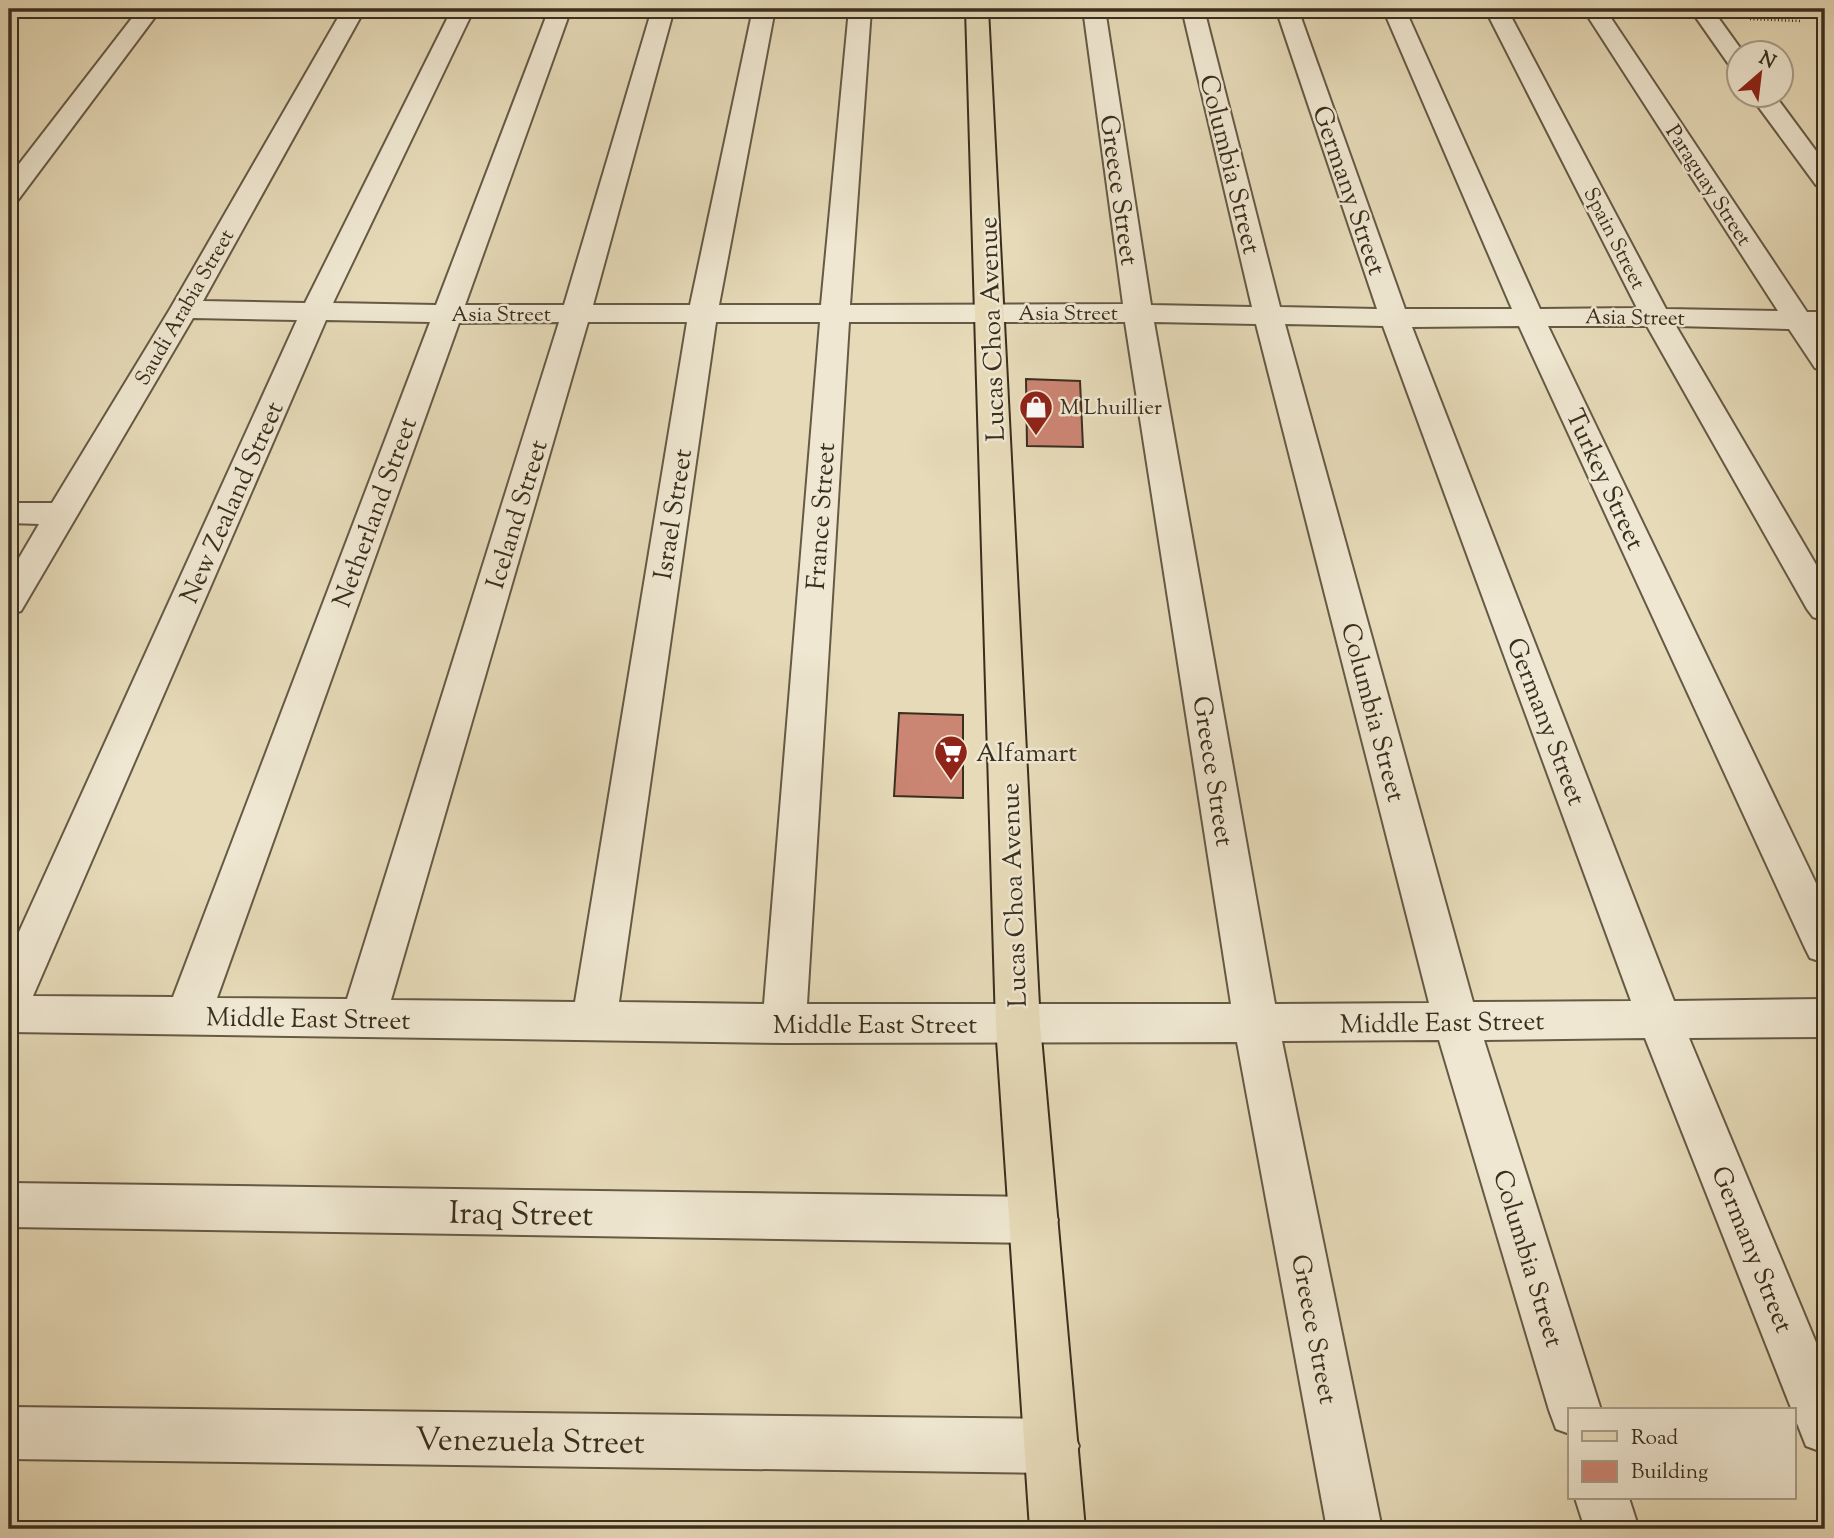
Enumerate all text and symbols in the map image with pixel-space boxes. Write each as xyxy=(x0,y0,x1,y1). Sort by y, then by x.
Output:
north arrow xyxy=(1726,38,1796,108)
text: N xyxy=(1754,46,1780,77)
street label: Columbia Street xyxy=(1188,71,1269,258)
street label: Germany Street xyxy=(1301,101,1394,281)
street label: Greece Street xyxy=(1089,113,1146,268)
street label: Paraguay Street xyxy=(1657,120,1758,253)
street label: Spain Street xyxy=(1575,183,1652,295)
street label: Lucas Choa Avenue xyxy=(971,216,1016,442)
street label: Saudi Arabia Street xyxy=(129,224,243,392)
street label: Asia Street xyxy=(1018,300,1118,330)
street label: Asia Street xyxy=(451,301,551,331)
street label: Asia Street xyxy=(1585,303,1685,335)
shop icon: M Lhuillier xyxy=(1017,388,1055,437)
place label: M Lhuillier xyxy=(1060,394,1162,424)
street label: New Zealand Street xyxy=(172,396,294,610)
street label: Turkey Street xyxy=(1555,404,1653,557)
street label: Netherland Street xyxy=(325,413,428,613)
street label: Iceland Street xyxy=(478,436,559,594)
street label: France Street xyxy=(799,441,846,591)
street label: Israel Street xyxy=(646,446,703,582)
street label: Columbia Street xyxy=(1330,619,1413,806)
street label: Germany Street xyxy=(1496,633,1594,811)
street label: Greece Street xyxy=(1181,694,1242,849)
supermarket icon: Alfamart xyxy=(932,733,970,782)
place label: Alfamart xyxy=(976,736,1077,773)
street label: Lucas Choa Avenue xyxy=(993,782,1038,1008)
street label: Middle East Street xyxy=(205,1000,411,1041)
street label: Middle East Street xyxy=(1340,1004,1545,1045)
street label: Middle East Street xyxy=(773,1008,977,1045)
street label: Germany Street xyxy=(1700,1161,1801,1339)
street label: Columbia Street xyxy=(1482,1165,1571,1352)
street label: Iraq Street xyxy=(448,1192,593,1240)
street label: Greece Street xyxy=(1280,1251,1345,1408)
legend xyxy=(1568,1408,1796,1500)
street label: Venezuela Street xyxy=(415,1418,645,1468)
text: Road xyxy=(1631,1424,1678,1454)
text: Building xyxy=(1631,1458,1708,1488)

